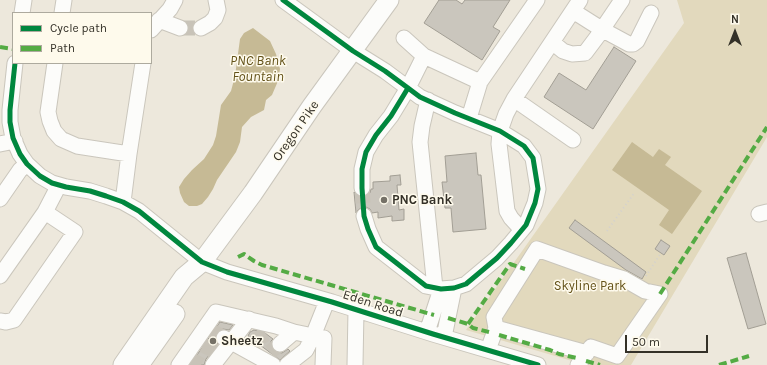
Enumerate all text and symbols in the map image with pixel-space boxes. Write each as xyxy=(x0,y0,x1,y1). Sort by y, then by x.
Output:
legend xyxy=(12,12,152,64)
north arrow xyxy=(715,12,755,52)
text: N xyxy=(731,13,739,26)
text: Cycle path xyxy=(50,21,107,35)
text: Path xyxy=(50,41,75,55)
water label: PNC Bank Fountain xyxy=(230,53,286,86)
street label: Oregon Pike xyxy=(269,98,323,164)
place label: PNC Bank xyxy=(392,192,452,208)
marker: PNC Bank xyxy=(379,195,389,205)
park label: Skyline Park xyxy=(554,278,626,294)
street label: Eden Road xyxy=(341,287,405,321)
scale bar xyxy=(627,327,710,353)
place label: Sheetz xyxy=(221,333,263,349)
text: 50 m xyxy=(632,335,660,349)
marker: Sheetz xyxy=(208,336,218,346)

